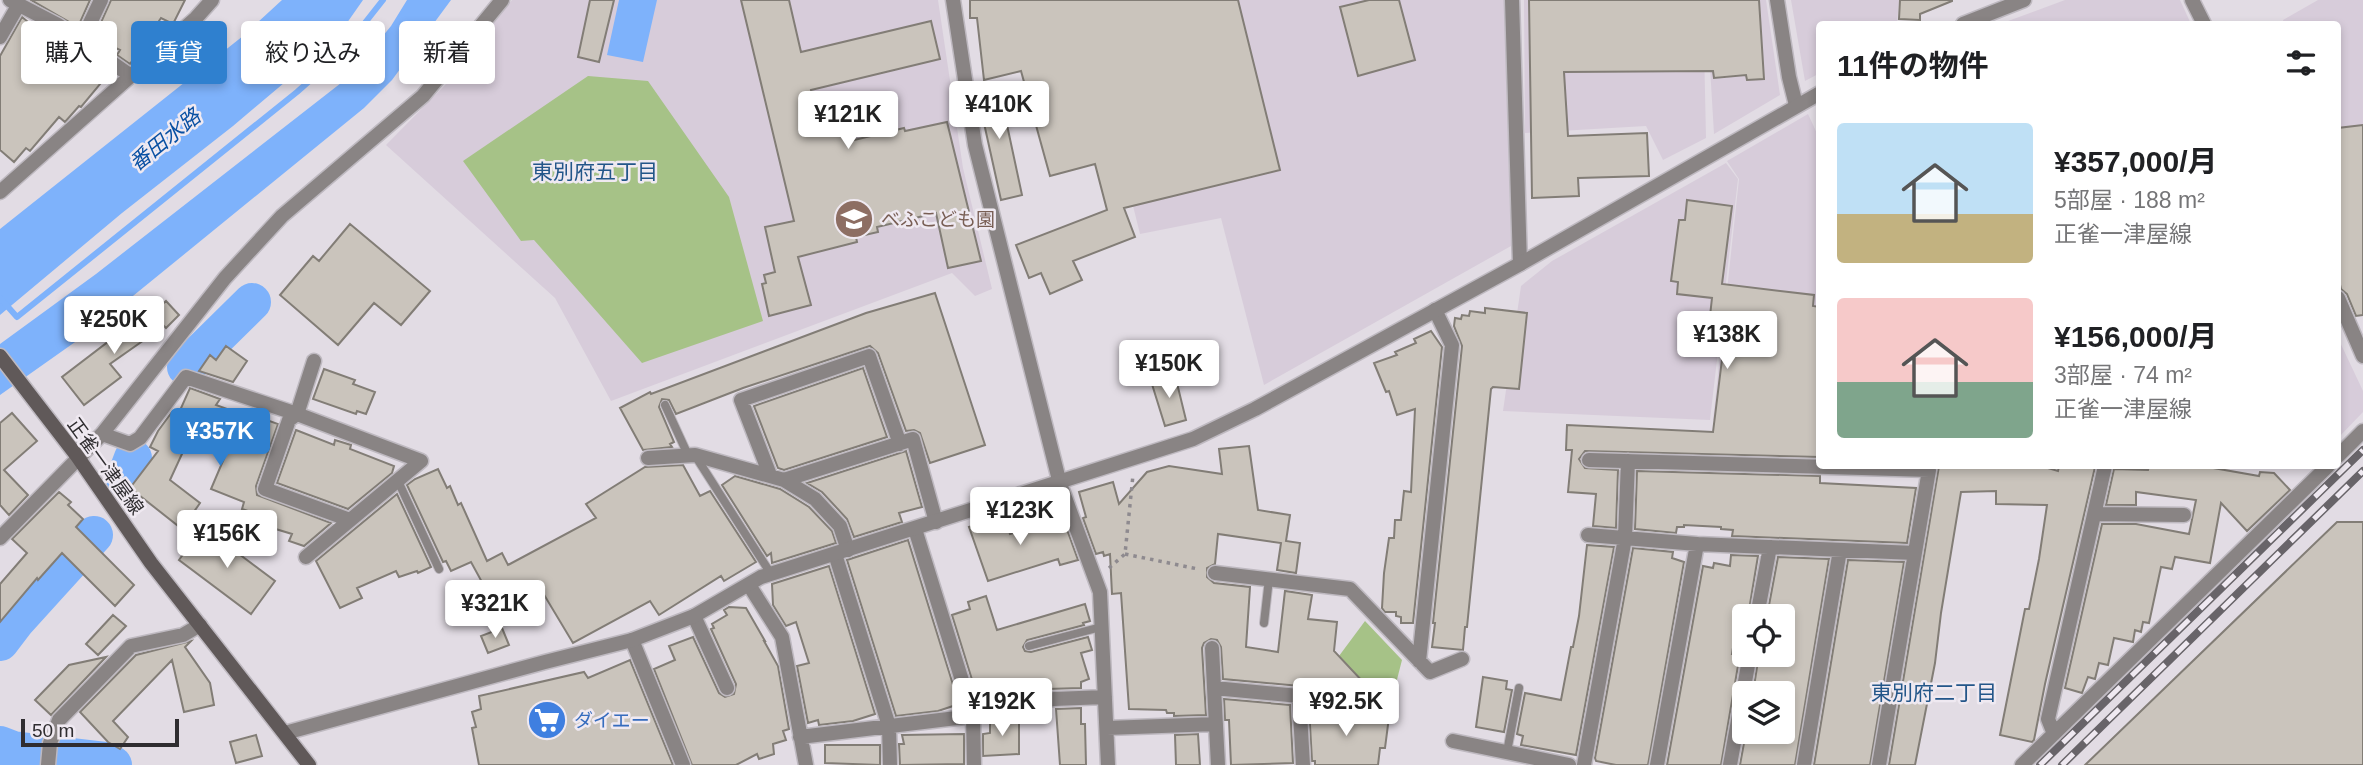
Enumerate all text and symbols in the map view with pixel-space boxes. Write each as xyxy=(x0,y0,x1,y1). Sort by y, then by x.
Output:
chip: 購入 xyxy=(21,21,117,84)
chip: 賃貸 xyxy=(131,21,227,84)
chip: 絞り込み xyxy=(241,21,385,84)
chip: 新着 xyxy=(399,21,495,84)
icon: filters xyxy=(2282,44,2320,82)
text: 11件の物件 xyxy=(1837,49,1989,82)
pin: ¥410K xyxy=(950,82,1048,141)
text: ¥410K xyxy=(965,91,1033,117)
pin: ¥121K xyxy=(799,92,897,151)
text: ¥121K xyxy=(814,101,882,127)
water label: 番田水路 xyxy=(125,103,206,175)
text: ¥357,000/月 xyxy=(2054,145,2217,178)
icon: home xyxy=(1893,151,1977,235)
district label: 東別府五丁目 xyxy=(532,160,658,183)
text: 5部屋 · 188 m² xyxy=(2054,187,2205,213)
school or university icon: べふこども園 xyxy=(833,198,875,240)
place label: べふこども園 xyxy=(881,209,995,230)
text: 正雀一津屋線 xyxy=(2054,221,2192,247)
pin: ¥250K xyxy=(65,296,163,356)
text: ¥250K xyxy=(80,306,148,332)
pin: ¥138K xyxy=(1678,312,1776,371)
text: ¥156,000/月 xyxy=(2054,320,2217,353)
text: ¥138K xyxy=(1693,321,1761,347)
icon: home xyxy=(1893,326,1977,410)
pin: ¥150K xyxy=(1120,340,1218,400)
text: ¥150K xyxy=(1135,350,1203,376)
text: 3部屋 · 74 m² xyxy=(2054,362,2192,388)
text: 正雀一津屋線 xyxy=(2054,396,2192,422)
pin: ¥357K xyxy=(171,408,269,468)
street label: 正雀一津屋線 xyxy=(64,414,148,519)
text: ¥357K xyxy=(186,418,254,444)
pin: ¥123K xyxy=(971,488,1069,547)
text: ¥123K xyxy=(986,497,1054,523)
pin: ¥156K xyxy=(178,510,276,570)
text: ¥156K xyxy=(193,520,261,546)
pin: ¥321K xyxy=(446,580,544,640)
text: ¥321K xyxy=(461,590,529,616)
map controls xyxy=(1732,604,1795,744)
button: locate xyxy=(1732,604,1795,667)
pin: ¥192K xyxy=(953,678,1051,738)
pin: ¥92.5K xyxy=(1289,678,1403,738)
button: layers xyxy=(1732,681,1795,744)
district label: 東別府二丁目 xyxy=(1871,681,1997,704)
text: ¥192K xyxy=(968,688,1036,714)
text: ¥92.5K xyxy=(1309,688,1383,714)
supermarket icon: ダイエー xyxy=(526,699,568,741)
place label: ダイエー xyxy=(574,710,650,731)
scale bar xyxy=(21,716,178,748)
text: 50 m xyxy=(32,720,74,741)

